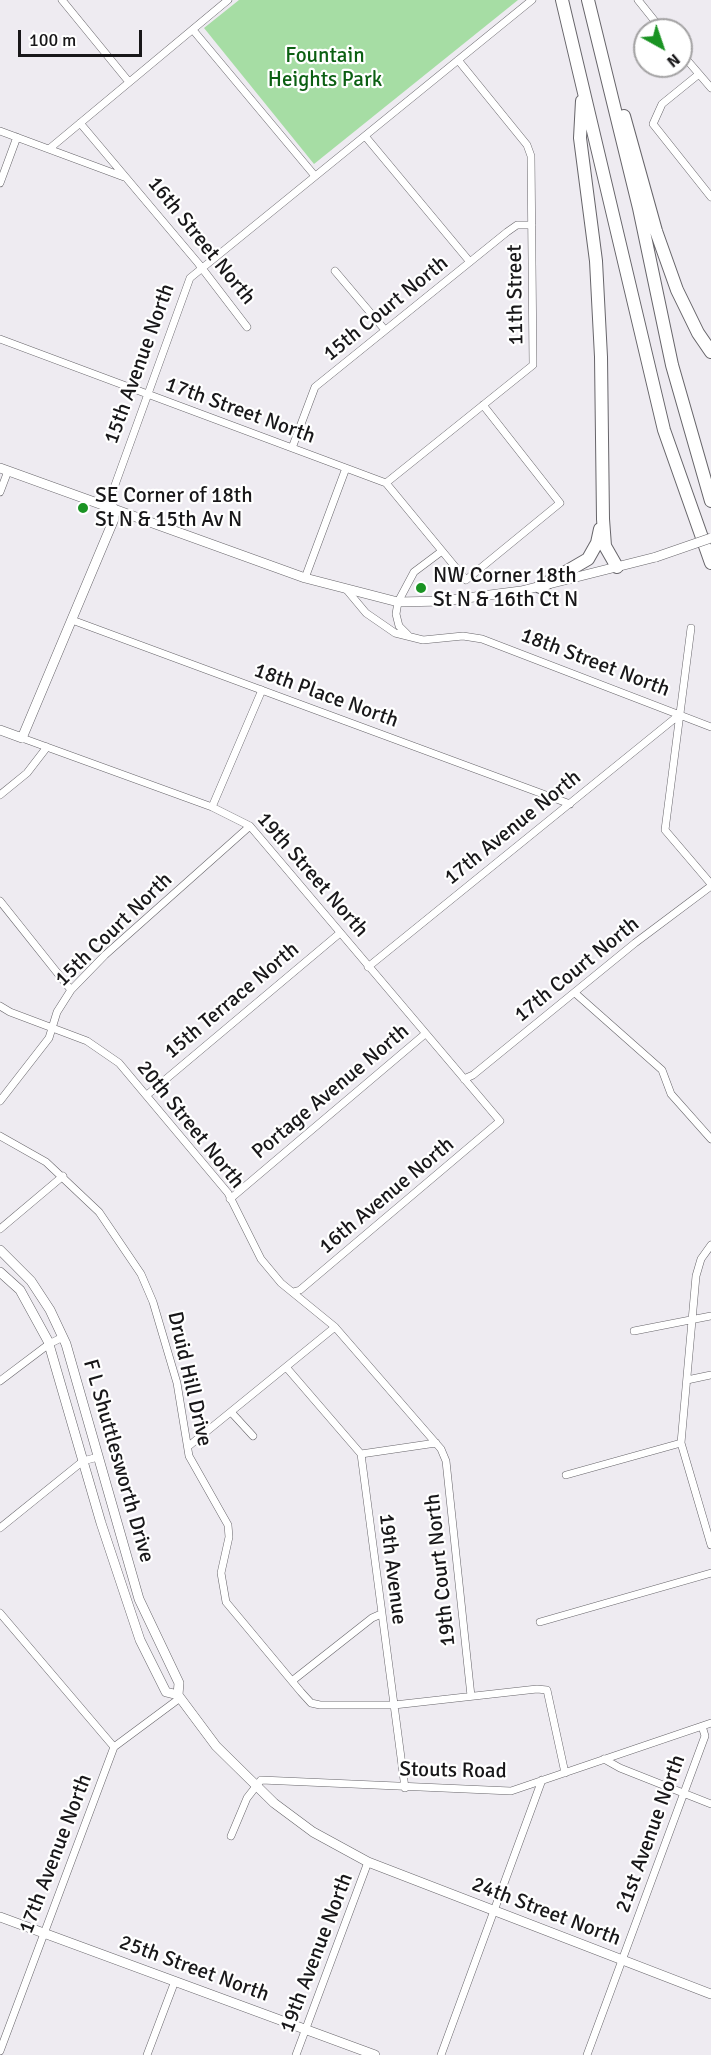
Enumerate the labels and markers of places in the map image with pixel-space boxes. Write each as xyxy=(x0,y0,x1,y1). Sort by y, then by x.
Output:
place label: SE Corner of 18th St N & 15th Av N xyxy=(95,483,253,533)
marker: SE Corner of 18th St N & 15th Av N xyxy=(76,501,90,515)
place label: NW Corner 18th St N & 16th Ct N xyxy=(433,563,578,613)
marker: NW Corner 18th St N & 16th Ct N xyxy=(414,581,428,595)

